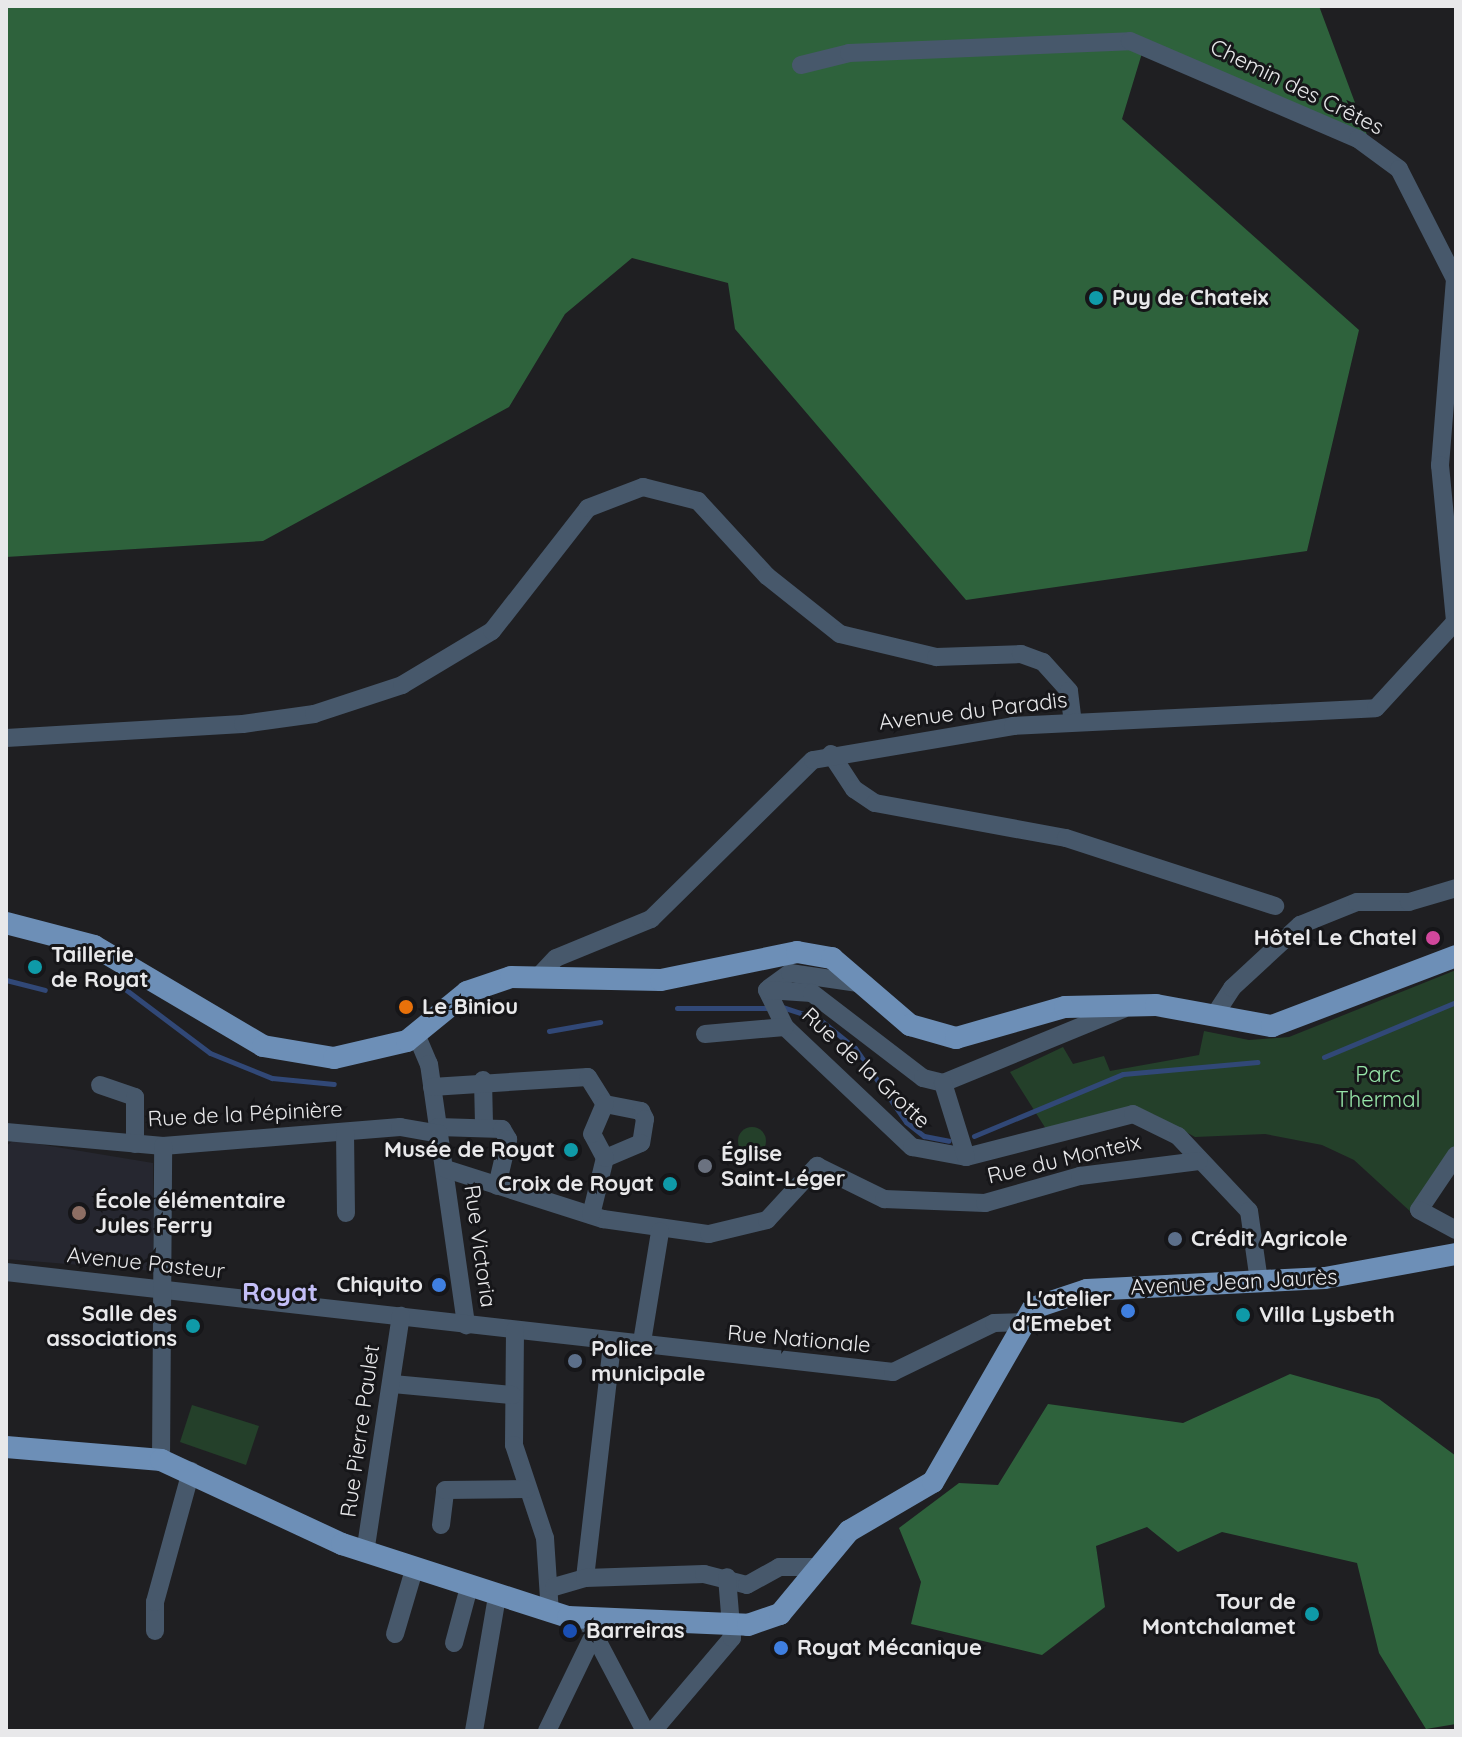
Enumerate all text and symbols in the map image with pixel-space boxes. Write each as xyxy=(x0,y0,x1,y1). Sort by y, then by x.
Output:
street label: Chemin des Crêtes xyxy=(1206,34,1388,140)
place label: Puy de Chateix xyxy=(1112,285,1268,311)
marker: Puy de Chateix xyxy=(1087,289,1105,307)
street label: Avenue du Paradis xyxy=(877,686,1069,736)
place label: Hôtel Le Chatel xyxy=(1254,925,1417,951)
marker: Hôtel Le Chatel xyxy=(1424,929,1442,947)
place label: Taillerie de Royat xyxy=(51,941,148,992)
marker: Taillerie de Royat xyxy=(26,958,44,976)
place label: Le Biniou xyxy=(422,994,518,1020)
marker: Le Biniou xyxy=(397,998,415,1016)
street label: Rue de la Grotte xyxy=(797,1002,935,1134)
park label: Parc Thermal xyxy=(1335,1061,1421,1112)
street label: Rue de la Pépinière xyxy=(147,1096,343,1132)
street label: Rue du Monteix xyxy=(985,1128,1143,1190)
place label: Musée de Royat xyxy=(384,1137,555,1163)
place label: Église Saint-Léger xyxy=(721,1140,845,1192)
marker: Musée de Royat xyxy=(562,1141,580,1159)
marker: Église Saint-Léger xyxy=(696,1157,714,1175)
place label: Croix de Royat xyxy=(498,1171,654,1197)
marker: Croix de Royat xyxy=(661,1175,679,1193)
street label: Rue Victoria xyxy=(458,1183,502,1309)
place label: École élémentaire Jules Ferry xyxy=(95,1187,286,1238)
marker: École élémentaire Jules Ferry xyxy=(70,1204,88,1222)
place label: Crédit Agricole xyxy=(1191,1226,1348,1252)
marker: Crédit Agricole xyxy=(1166,1230,1184,1248)
street label: Avenue Pasteur xyxy=(66,1242,226,1284)
street label: Avenue Jean Jaurès xyxy=(1130,1263,1338,1301)
place label: Chiquito xyxy=(337,1272,423,1298)
district label: Royat xyxy=(242,1276,318,1308)
marker: Chiquito xyxy=(430,1276,448,1294)
place label: L'atelier d'Emebet xyxy=(1012,1285,1112,1336)
place label: Salle des associations xyxy=(46,1300,177,1352)
marker: L'atelier d'Emebet xyxy=(1119,1302,1137,1320)
place label: Villa Lysbeth xyxy=(1259,1302,1395,1328)
marker: Villa Lysbeth xyxy=(1234,1306,1252,1324)
marker: Salle des associations xyxy=(184,1317,202,1335)
street label: Rue Nationale xyxy=(726,1320,872,1358)
place label: Police municipale xyxy=(591,1335,705,1386)
street label: Rue Pierre Paulet xyxy=(335,1343,385,1519)
marker: Police municipale xyxy=(566,1352,584,1370)
place label: Tour de Montchalamet xyxy=(1142,1588,1296,1640)
marker: Tour de Montchalamet xyxy=(1303,1605,1321,1623)
place label: Barreiras xyxy=(586,1618,685,1644)
marker: Barreiras xyxy=(561,1622,579,1640)
place label: Royat Mécanique xyxy=(797,1635,982,1661)
marker: Royat Mécanique xyxy=(772,1639,790,1657)

